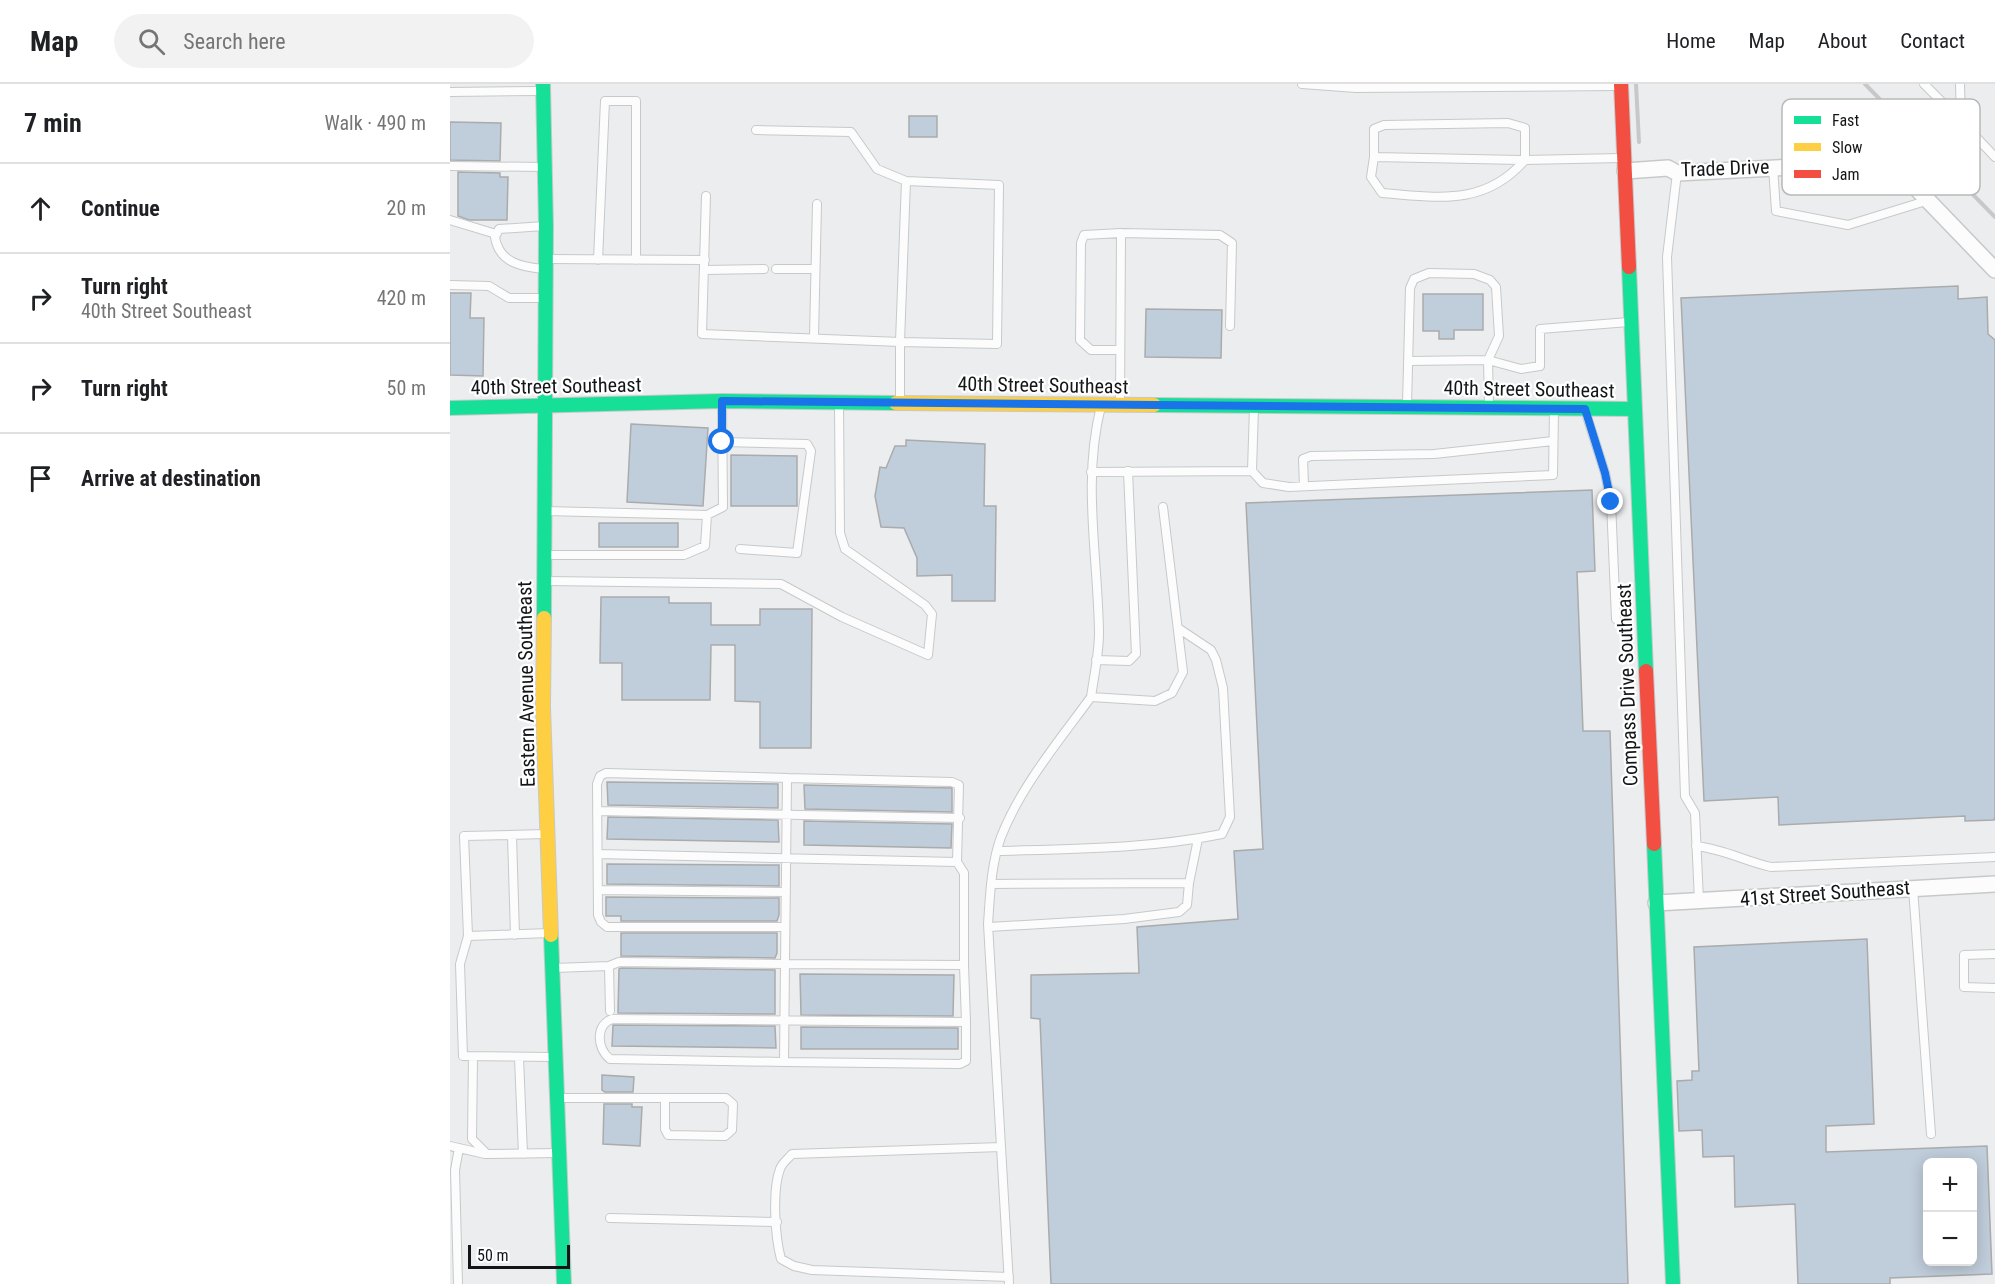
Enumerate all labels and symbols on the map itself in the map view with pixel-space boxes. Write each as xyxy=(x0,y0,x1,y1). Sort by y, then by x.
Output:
legend xyxy=(1782,99,1980,195)
text: Fast xyxy=(1832,111,1859,130)
text: Slow xyxy=(1832,138,1862,157)
street label: Trade Drive xyxy=(1680,154,1770,182)
text: Jam xyxy=(1832,165,1859,184)
street label: 40th Street Southeast xyxy=(957,372,1129,398)
street label: 40th Street Southeast xyxy=(470,373,642,399)
street label: 40th Street Southeast xyxy=(1443,376,1615,402)
route start xyxy=(708,428,734,454)
route end xyxy=(1597,488,1623,514)
street label: Eastern Avenue Southeast xyxy=(512,581,540,787)
street label: Compass Drive Southeast xyxy=(1611,583,1643,787)
street label: 41st Street Southeast xyxy=(1739,875,1911,911)
scale bar xyxy=(468,1242,570,1270)

